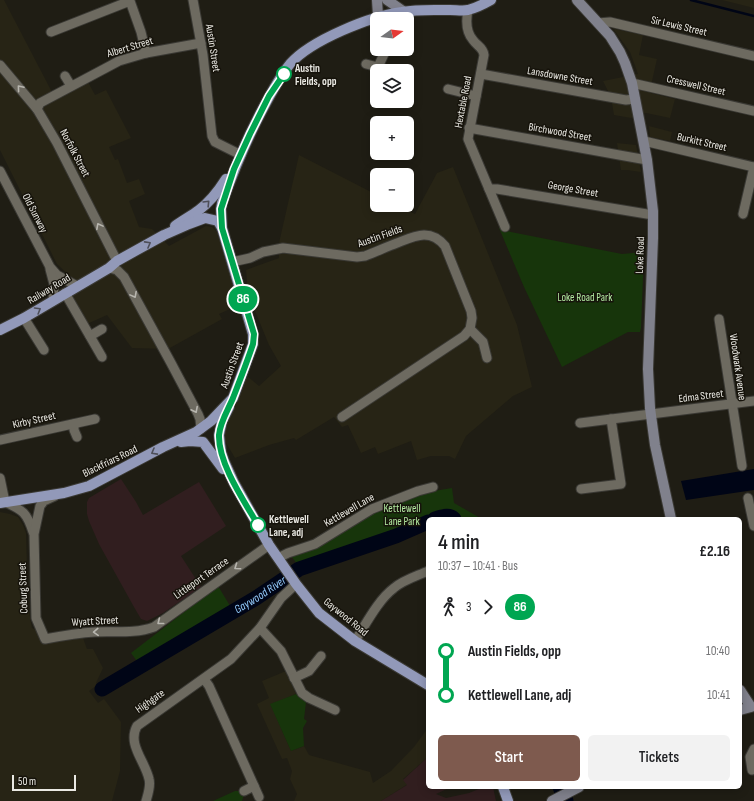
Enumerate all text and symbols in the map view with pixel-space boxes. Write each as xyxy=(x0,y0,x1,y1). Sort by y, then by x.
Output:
north arrow xyxy=(370,12,414,56)
map controls xyxy=(370,12,414,212)
street label: Sir Lewis Street xyxy=(650,13,709,39)
street label: Austin Street xyxy=(203,22,223,74)
street label: Albert Street xyxy=(104,34,155,60)
place label: Austin Fields, opp xyxy=(294,62,337,88)
button: layers xyxy=(370,64,414,108)
street label: Lansdowne Street xyxy=(526,64,594,88)
marker: Austin Fields, opp xyxy=(276,66,292,82)
street label: Cresswell Street xyxy=(665,72,727,98)
street label: Hextable Road xyxy=(452,75,474,129)
one-way arrow xyxy=(17,86,24,93)
button: + xyxy=(370,116,414,160)
street label: Birchwood Street xyxy=(527,120,593,144)
street label: Norfolk Street xyxy=(57,127,93,180)
street label: Burkitt Street xyxy=(676,130,729,154)
button: − xyxy=(370,168,414,212)
street label: George Street xyxy=(547,178,600,200)
street label: Old Sunway xyxy=(20,191,51,235)
one-way arrow xyxy=(202,200,209,208)
street label: Austin Fields xyxy=(355,222,404,250)
one-way arrow xyxy=(97,223,104,230)
street label: Loke Road xyxy=(633,236,647,274)
one-way arrow xyxy=(144,241,152,248)
street label: Railway Road xyxy=(25,271,73,307)
line badge: 86 xyxy=(225,286,261,312)
text: 86 xyxy=(236,290,250,307)
one-way arrow xyxy=(129,291,136,298)
park label: Loke Road Park xyxy=(558,291,613,304)
one-way arrow xyxy=(34,307,41,314)
street label: Woodwark Avenue xyxy=(727,333,749,401)
street label: Austin Street xyxy=(217,339,247,391)
street label: Edma Street xyxy=(678,387,725,405)
one-way arrow xyxy=(191,405,198,413)
street label: Kirby Street xyxy=(11,409,57,431)
street label: Blackfriars Road xyxy=(80,442,140,480)
one-way arrow xyxy=(151,448,158,455)
street label: Kettlewell Lane xyxy=(321,490,377,530)
park label: Kettlewell Lane Park xyxy=(384,502,420,528)
place label: Kettlewell Lane, adj xyxy=(269,513,309,539)
marker: Kettlewell Lane, adj xyxy=(250,517,266,533)
text: 4 min xyxy=(438,529,480,556)
text: £2.16 xyxy=(699,542,730,561)
street label: Littleport Terrace xyxy=(171,554,231,602)
text: 10:37 – 10:41 · Bus xyxy=(438,558,518,574)
street label: Coburg Street xyxy=(16,562,30,614)
one-way arrow xyxy=(234,562,241,570)
water label: Gaywood River xyxy=(231,572,289,617)
street label: Gaywood Road xyxy=(321,595,371,639)
icon: walk xyxy=(438,596,460,618)
icon: forward xyxy=(477,596,499,618)
text: 86 xyxy=(513,598,527,615)
text: 3 xyxy=(466,599,471,615)
street label: Wyatt Street xyxy=(71,613,119,629)
one-way arrow xyxy=(158,617,165,624)
one-way arrow xyxy=(93,628,99,637)
text: Austin Fields, opp xyxy=(468,642,561,661)
text: 10:40 xyxy=(706,643,730,659)
street label: Highgate xyxy=(133,686,167,716)
text: Kettlewell Lane, adj xyxy=(468,686,571,705)
text: 10:41 xyxy=(707,687,730,703)
button: Start xyxy=(438,735,580,781)
button: Tickets xyxy=(588,735,730,781)
scale bar xyxy=(12,773,76,792)
text: 50 m xyxy=(18,775,36,788)

